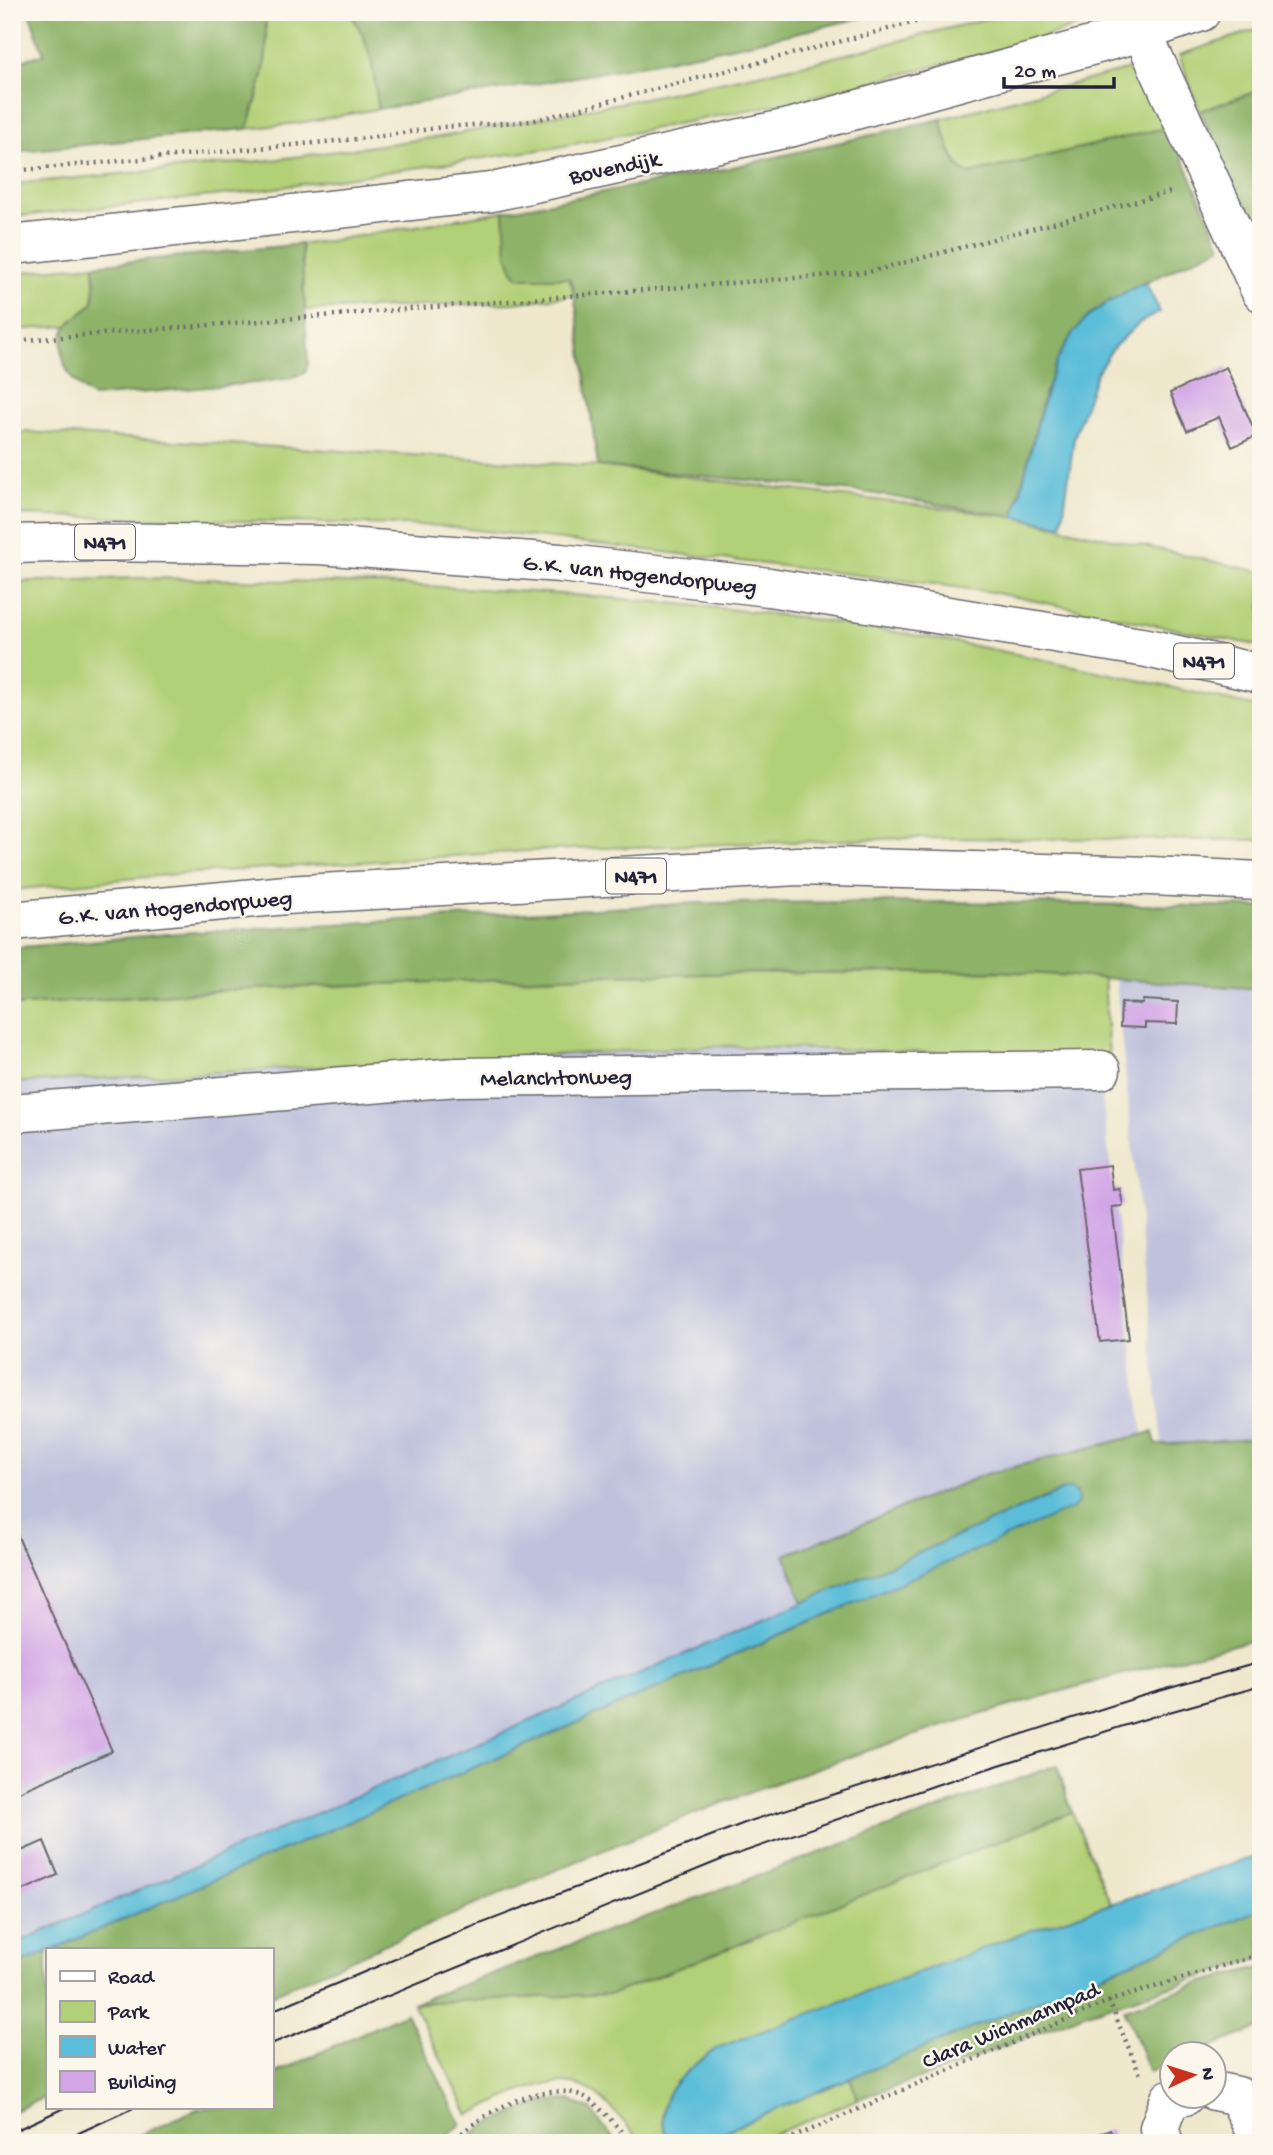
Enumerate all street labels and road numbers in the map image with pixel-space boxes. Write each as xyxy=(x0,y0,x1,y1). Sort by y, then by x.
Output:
street label: Bovendijk xyxy=(566,146,665,192)
road number: N471 xyxy=(75,524,135,560)
street label: G.K. van Hogendorpweg xyxy=(521,551,758,602)
road number: N471 xyxy=(1174,644,1234,678)
road number: N471 xyxy=(606,858,666,894)
street label: G.K. van Hogendorpweg xyxy=(57,886,294,933)
street label: Melanchtonweg xyxy=(480,1065,632,1094)
street label: Clara Wichmannpad xyxy=(919,1977,1105,2077)

